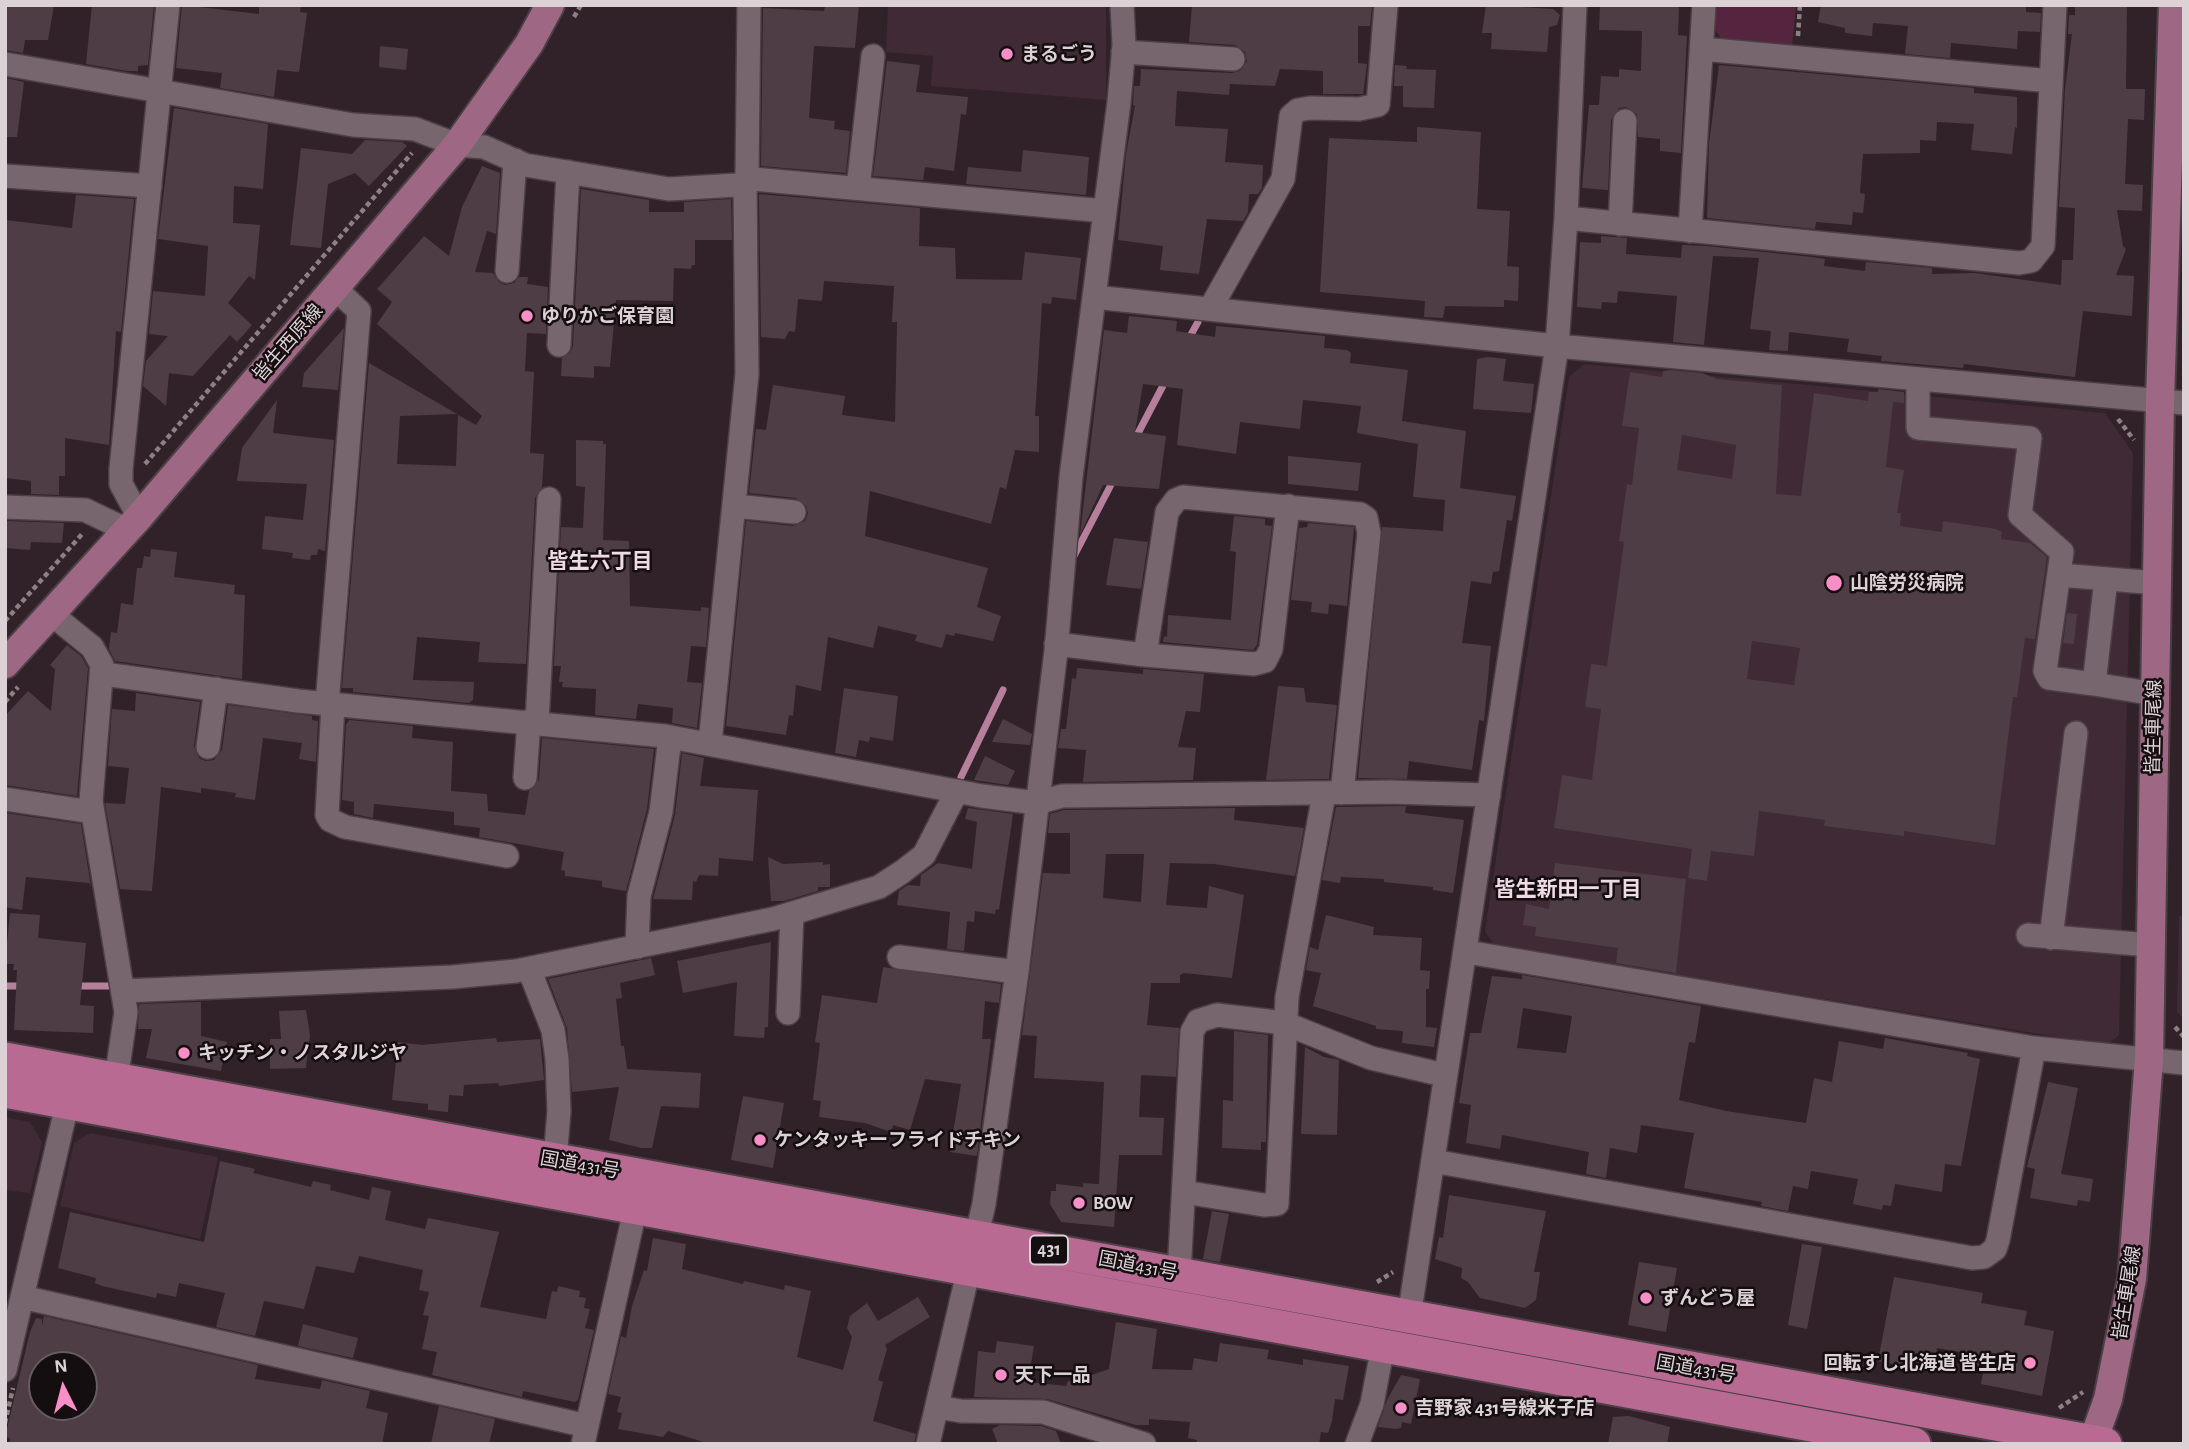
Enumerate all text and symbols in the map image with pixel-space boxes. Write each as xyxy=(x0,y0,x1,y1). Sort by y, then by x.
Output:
place label: まるごう xyxy=(1021,43,1097,65)
marker: まるごう xyxy=(999,46,1015,62)
street label: 皆生西原線 xyxy=(248,300,328,386)
place label: ゆりかご保育園 xyxy=(541,305,674,327)
marker: ゆりかご保育園 xyxy=(519,308,535,324)
district label: 皆生六丁目 xyxy=(548,549,652,575)
place label: 山陰労災病院 xyxy=(1850,572,1964,594)
marker: 山陰労災病院 xyxy=(1824,573,1844,593)
street label: 皆生車尾線 xyxy=(2142,679,2166,775)
district label: 皆生新田一丁目 xyxy=(1495,877,1641,903)
place label: キッチン・ノスタルジヤ xyxy=(198,1042,407,1064)
marker: キッチン・ノスタルジヤ xyxy=(176,1045,192,1061)
place label: ケンタッキーフライドチキン xyxy=(774,1129,1021,1151)
marker: ケンタッキーフライドチキン xyxy=(752,1132,768,1148)
street label: 国道431号 xyxy=(538,1147,622,1183)
place label: BOW xyxy=(1093,1192,1133,1214)
marker: BOW xyxy=(1071,1195,1087,1211)
road number: 431 xyxy=(1030,1236,1068,1265)
street label: 皆生車尾線 xyxy=(2108,1244,2146,1342)
street label: 国道431号 xyxy=(1096,1247,1180,1285)
place label: ずんどう屋 xyxy=(1660,1287,1755,1309)
marker: ずんどう屋 xyxy=(1638,1290,1654,1306)
north arrow xyxy=(28,1351,98,1421)
street label: 国道431号 xyxy=(1654,1351,1738,1387)
place label: 回転すし北海道 皆生店 xyxy=(1823,1352,2016,1374)
marker: 回転すし北海道 皆生店 xyxy=(2022,1355,2038,1371)
text: N xyxy=(53,1356,69,1377)
place label: 天下一品 xyxy=(1015,1364,1091,1386)
marker: 天下一品 xyxy=(993,1367,1009,1383)
place label: 吉野家 431号線米子店 xyxy=(1415,1397,1594,1419)
marker: 吉野家 431号線米子店 xyxy=(1393,1400,1409,1416)

